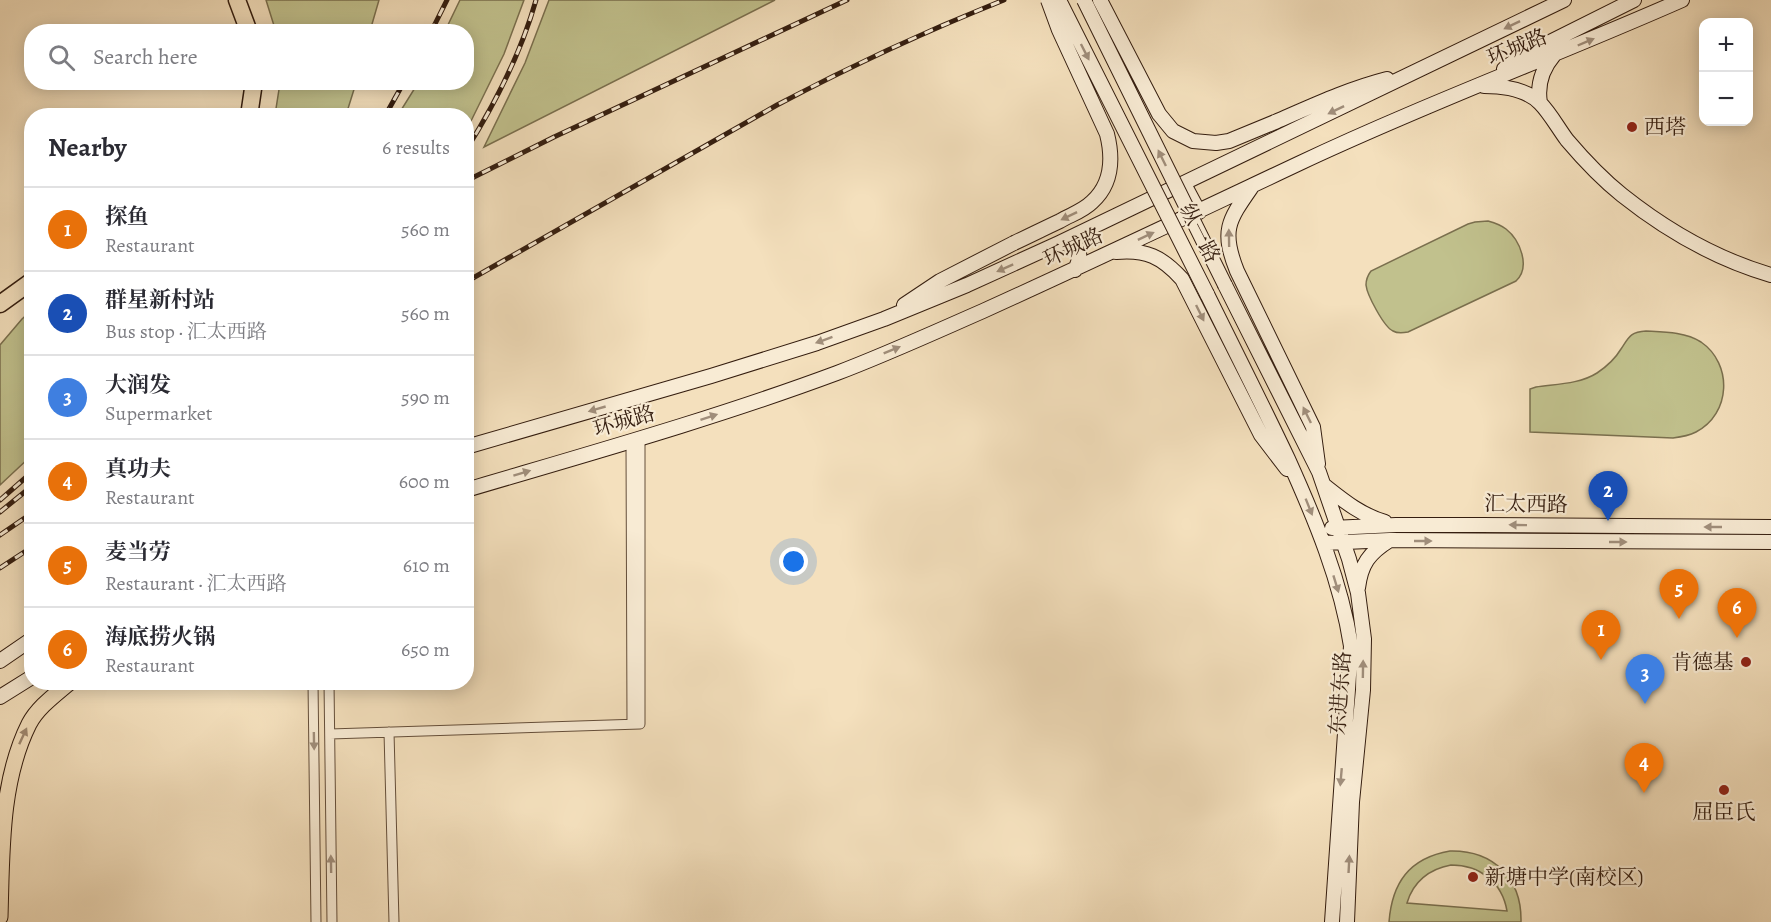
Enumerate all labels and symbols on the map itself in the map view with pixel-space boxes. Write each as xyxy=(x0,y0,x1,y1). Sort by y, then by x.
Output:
one-way arrow xyxy=(1503,21,1520,30)
street label: 环城路 xyxy=(1483,22,1551,72)
one-way arrow xyxy=(1577,37,1595,47)
one-way arrow xyxy=(1081,44,1090,61)
one-way arrow xyxy=(1328,106,1345,115)
place label: 西塔 xyxy=(1644,113,1686,141)
marker: 西塔 xyxy=(1625,120,1639,134)
one-way arrow xyxy=(1157,149,1167,166)
street label: 纵一路 xyxy=(1173,199,1227,267)
one-way arrow xyxy=(1060,212,1077,221)
street label: 环城路 xyxy=(1039,221,1107,273)
one-way arrow xyxy=(1224,228,1233,247)
one-way arrow xyxy=(1138,231,1155,240)
one-way arrow xyxy=(996,263,1013,272)
one-way arrow xyxy=(1195,304,1205,321)
one-way arrow xyxy=(815,336,833,346)
one-way arrow xyxy=(884,345,902,355)
street label: 环城路 xyxy=(590,399,658,443)
one-way arrow xyxy=(588,405,606,414)
one-way arrow xyxy=(1303,407,1312,424)
one-way arrow xyxy=(700,412,718,421)
one-way arrow xyxy=(514,468,532,478)
pin: 2 xyxy=(1588,472,1628,521)
street label: 汇太西路 xyxy=(1484,489,1568,519)
one-way arrow xyxy=(1304,499,1314,517)
one-way arrow xyxy=(1508,520,1527,530)
one-way arrow xyxy=(1703,522,1722,532)
one-way arrow xyxy=(1413,536,1432,546)
one-way arrow xyxy=(1608,537,1627,547)
your location xyxy=(779,547,808,576)
pin: 5 xyxy=(1660,570,1698,619)
one-way arrow xyxy=(1332,575,1341,593)
pin: 6 xyxy=(1718,588,1756,638)
pin: 1 xyxy=(1582,610,1620,660)
place label: 肯德基 xyxy=(1671,648,1734,676)
street label: 东进东路 xyxy=(1323,650,1357,736)
pin: 3 xyxy=(1626,654,1664,704)
marker: 肯德基 xyxy=(1739,655,1753,669)
one-way arrow xyxy=(1359,660,1368,679)
one-way arrow xyxy=(19,727,28,744)
one-way arrow xyxy=(309,731,319,750)
pin: 4 xyxy=(1624,744,1664,793)
one-way arrow xyxy=(1336,767,1346,786)
marker: 屈臣氏 xyxy=(1717,783,1731,797)
place label: 屈臣氏 xyxy=(1693,798,1756,826)
one-way arrow xyxy=(326,854,336,873)
one-way arrow xyxy=(1345,854,1354,873)
place label: 新塘中学(南校区) xyxy=(1485,863,1644,891)
marker: 新塘中学(南校区) xyxy=(1466,870,1480,884)

